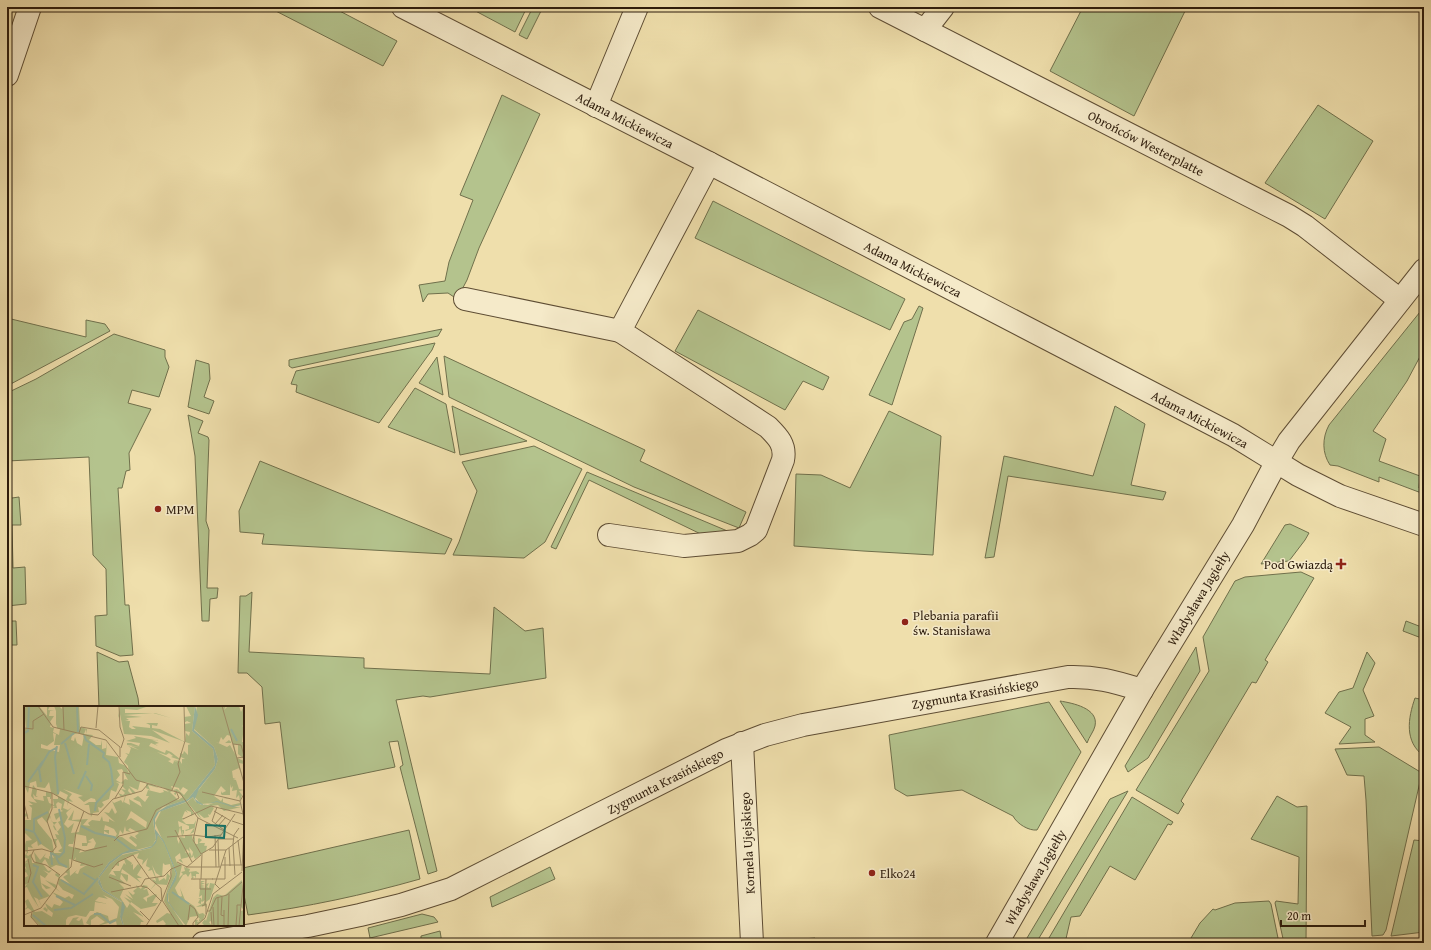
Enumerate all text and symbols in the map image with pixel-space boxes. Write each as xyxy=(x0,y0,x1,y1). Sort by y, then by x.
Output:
street label: Adama Mickiewicza xyxy=(573,88,678,154)
street label: Obrońców Westerplatte xyxy=(1084,106,1207,181)
street label: Adama Mickiewicza xyxy=(861,237,966,303)
street label: Adama Mickiewicza xyxy=(1148,386,1252,453)
place label: MPM xyxy=(166,500,195,519)
marker: MPM xyxy=(153,504,163,514)
street label: Władysława Jagiełły xyxy=(1162,547,1235,649)
place label: Pod Gwiazdą xyxy=(1264,555,1334,574)
marker: Pod Gwiazdą xyxy=(1336,559,1346,569)
place label: Plebania parafii św. Stanisława xyxy=(913,606,999,640)
marker: Plebania parafii św. Stanisława xyxy=(900,617,910,627)
street label: Zygmunta Krasińskiego xyxy=(910,673,1040,714)
inset map xyxy=(24,706,244,926)
street label: Zygmunta Krasińskiego xyxy=(604,744,727,819)
street label: Kornela Ujejskiego xyxy=(735,791,760,894)
street label: Władysława Jagiełły xyxy=(1000,825,1071,929)
place label: Elko24 xyxy=(880,864,916,883)
marker: Elko24 xyxy=(867,868,877,878)
scale bar xyxy=(1281,902,1365,928)
text: 20 m xyxy=(1287,907,1311,924)

